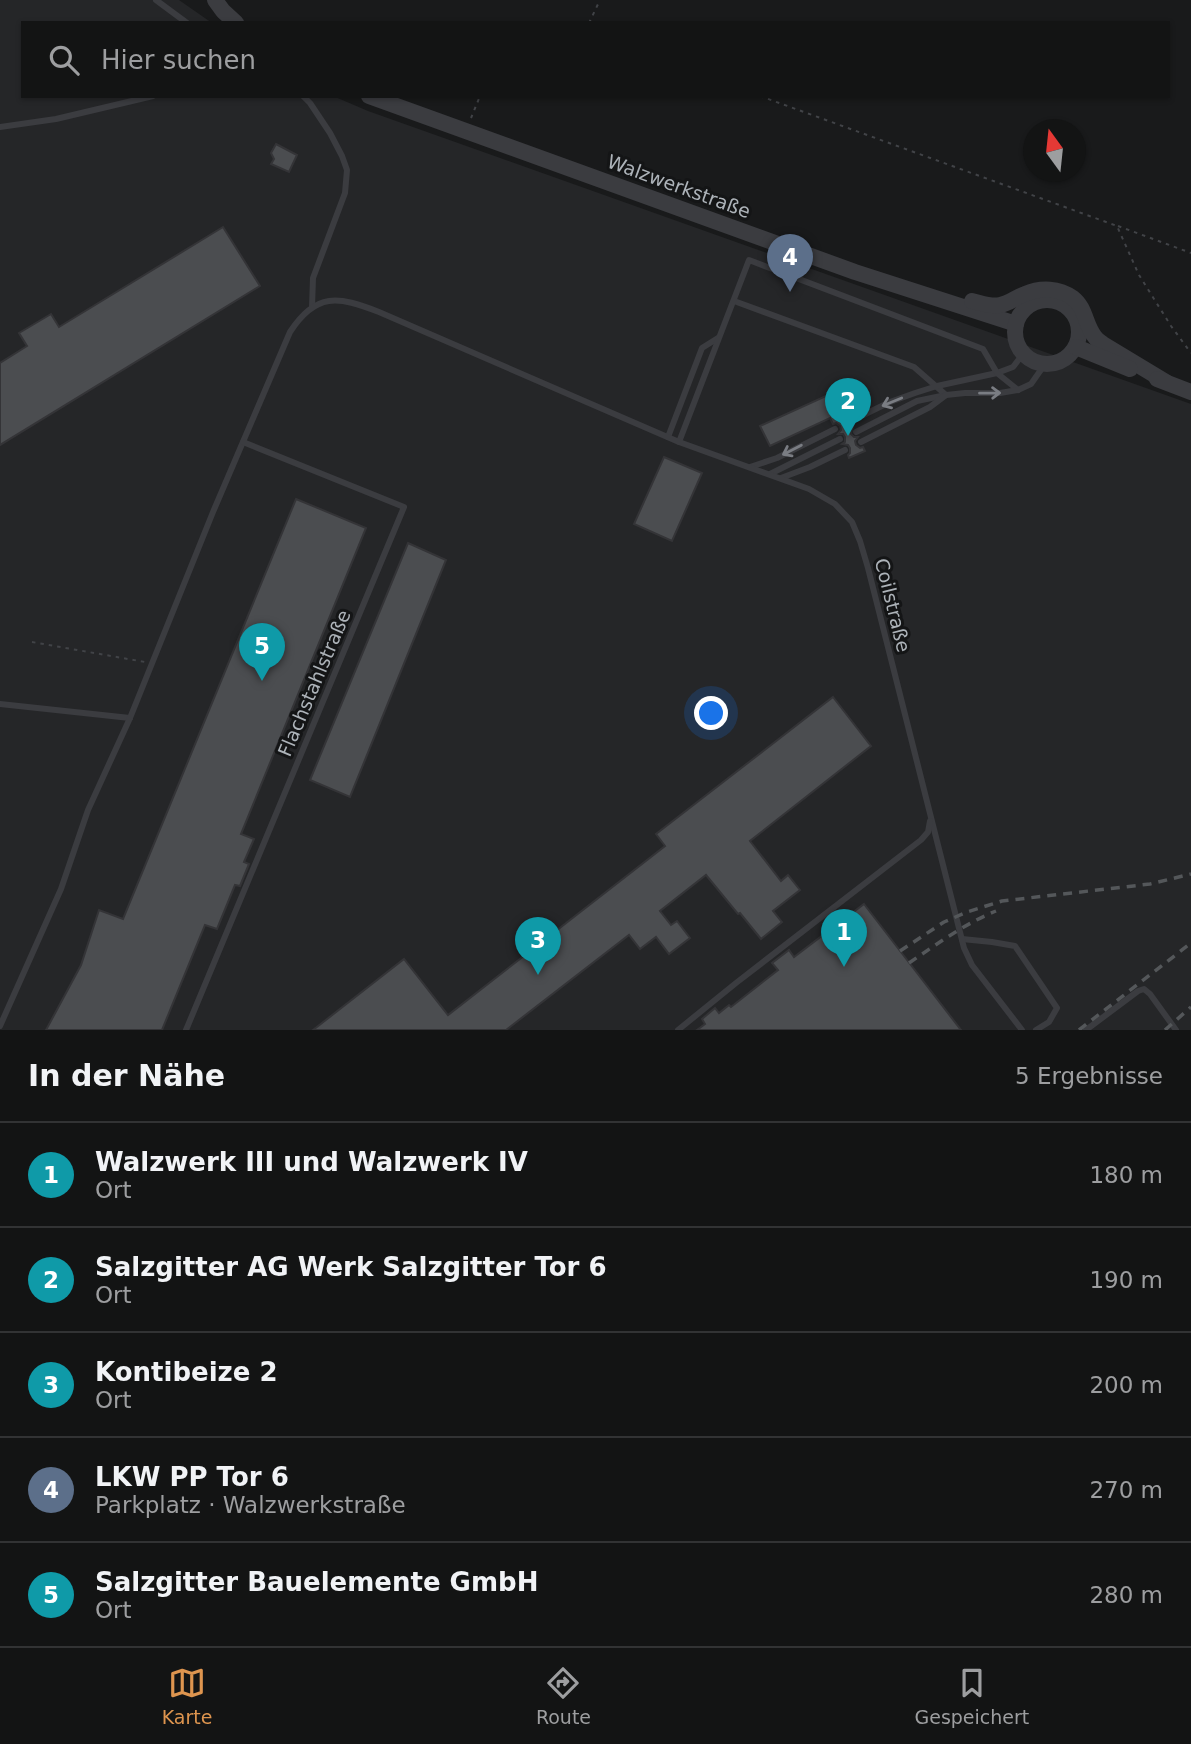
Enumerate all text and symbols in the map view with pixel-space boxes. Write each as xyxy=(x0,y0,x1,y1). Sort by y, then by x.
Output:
search box xyxy=(21,21,1170,98)
icon: search xyxy=(45,41,83,79)
text: Hier suchen xyxy=(101,45,256,75)
north arrow xyxy=(1023,119,1086,182)
street label: Walzwerkstraße xyxy=(604,150,754,222)
pin: 4 xyxy=(767,234,813,292)
pin: 2 xyxy=(825,378,871,436)
one-way arrow xyxy=(979,386,1002,400)
one-way arrow xyxy=(882,396,904,409)
one-way arrow xyxy=(782,443,803,457)
street label: Coilstraße xyxy=(871,556,915,654)
street label: Flachstahlstraße xyxy=(273,606,355,760)
pin: 5 xyxy=(239,623,285,681)
your location xyxy=(694,696,728,730)
pin: 1 xyxy=(821,909,867,967)
pin: 3 xyxy=(515,917,561,975)
text: In der Nähe xyxy=(28,1058,225,1093)
text: 5 Ergebnisse xyxy=(1015,1063,1163,1089)
text: Walzwerk III und Walzwerk IV xyxy=(95,1147,528,1177)
text: 1 xyxy=(43,1162,59,1188)
text: 180 m xyxy=(1089,1162,1163,1188)
text: Ort xyxy=(95,1177,132,1203)
text: Salzgitter AG Werk Salzgitter Tor 6 xyxy=(95,1252,607,1282)
text: 2 xyxy=(43,1267,59,1293)
text: 190 m xyxy=(1089,1267,1163,1293)
text: Ort xyxy=(95,1282,132,1308)
text: Kontibeize 2 xyxy=(95,1357,277,1387)
text: 3 xyxy=(43,1372,59,1398)
text: 200 m xyxy=(1089,1372,1163,1398)
text: Ort xyxy=(95,1387,132,1413)
text: LKW PP Tor 6 xyxy=(95,1462,289,1492)
text: 4 xyxy=(43,1477,59,1503)
text: 270 m xyxy=(1089,1477,1163,1503)
text: Parkplatz · Walzwerkstraße xyxy=(95,1492,406,1518)
text: Salzgitter Bauelemente GmbH xyxy=(95,1567,538,1597)
text: 5 xyxy=(43,1582,59,1608)
text: 280 m xyxy=(1089,1582,1163,1608)
text: Ort xyxy=(95,1597,132,1623)
tab: Karte xyxy=(162,1664,212,1728)
tab: Route xyxy=(536,1664,591,1728)
tab: Gespeichert xyxy=(914,1664,1029,1728)

